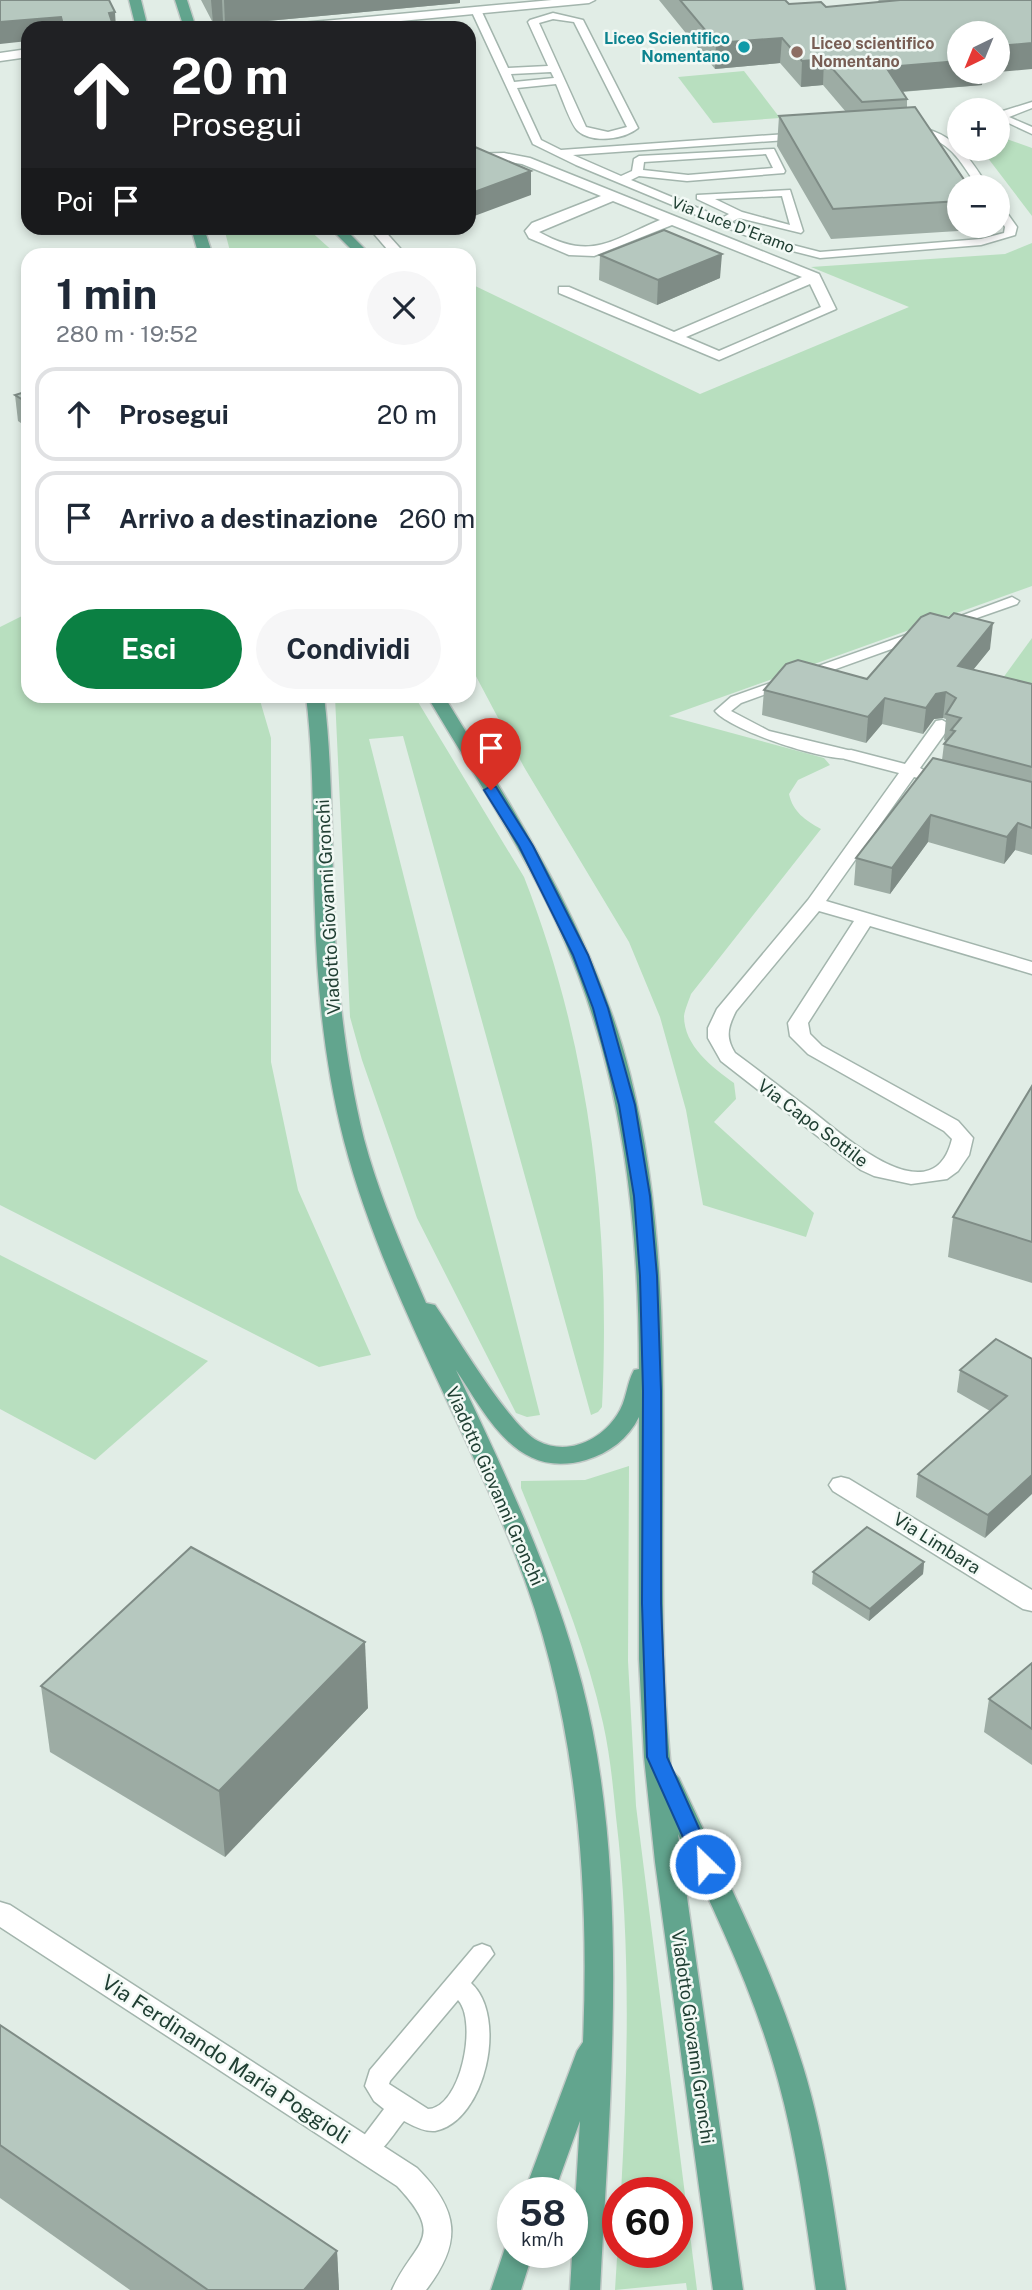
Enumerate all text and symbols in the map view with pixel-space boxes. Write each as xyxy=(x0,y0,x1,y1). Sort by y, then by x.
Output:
north arrow xyxy=(947,21,1010,84)
map controls xyxy=(947,21,1010,238)
place label: Liceo Scientifico Nomentano xyxy=(604,29,730,66)
place label: Liceo scientifico Nomentano xyxy=(811,34,935,71)
marker: Liceo Scientifico Nomentano xyxy=(736,39,752,55)
marker: Liceo scientifico Nomentano xyxy=(789,44,805,60)
text: 20 m xyxy=(171,47,289,105)
icon: ahead xyxy=(56,49,147,140)
button: + xyxy=(947,98,1010,161)
text: Prosegui xyxy=(171,106,302,143)
button: − xyxy=(947,175,1010,238)
icon: arrive xyxy=(107,182,145,220)
text: Poi xyxy=(56,186,93,217)
street label: Via Luce D'Eramo xyxy=(669,193,797,257)
text: 1 min xyxy=(56,269,157,318)
button: close xyxy=(367,271,441,345)
text: 280 m · 19:52 xyxy=(56,320,198,347)
icon: ahead xyxy=(60,395,98,433)
text: Prosegui xyxy=(119,399,229,430)
text: 20 m xyxy=(377,399,437,430)
icon: arrive xyxy=(60,499,98,537)
text: Arrivo a destinazione xyxy=(119,503,378,534)
text: 260 m xyxy=(399,503,475,534)
button: Esci xyxy=(56,609,242,689)
button: Condividi xyxy=(256,609,441,689)
pin xyxy=(461,718,521,790)
icon: arrive xyxy=(472,729,510,767)
street label: Viadotto Giovanni Gronchi xyxy=(312,799,344,1015)
street label: Via Capo Sottile xyxy=(754,1075,872,1171)
street label: Viadotto Giovanni Gronchi xyxy=(442,1383,548,1589)
street label: Via Limbara xyxy=(890,1508,984,1578)
position arrow xyxy=(668,1827,742,1901)
street label: Viadotto Giovanni Gronchi xyxy=(668,1929,718,2145)
street label: Via Ferdinando Maria Poggioli xyxy=(97,1969,355,2149)
speed limit sign: 60 xyxy=(602,2177,693,2268)
text: 58 xyxy=(519,2193,566,2234)
text: km/h xyxy=(521,2229,564,2250)

